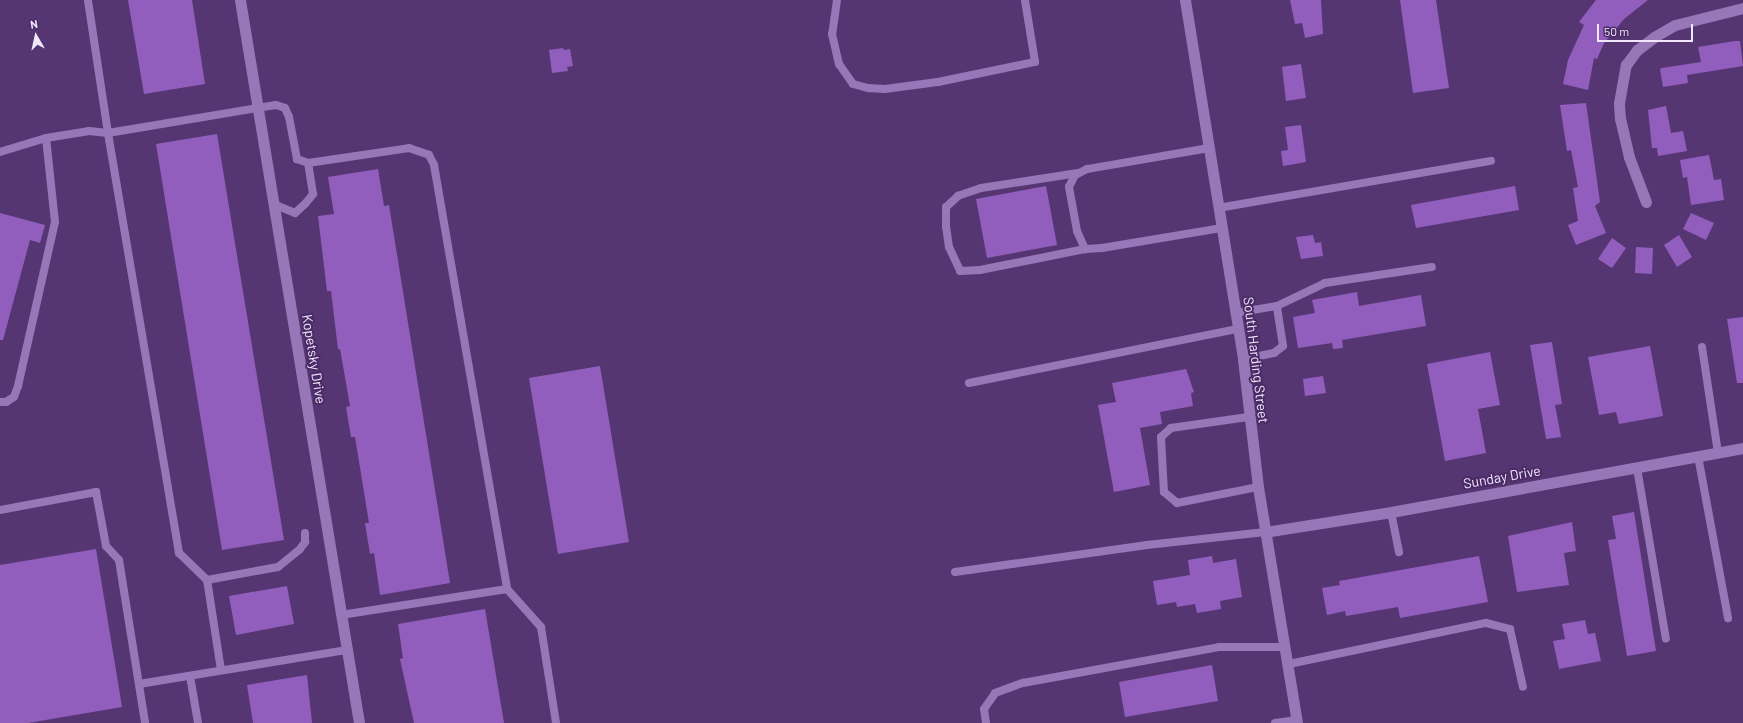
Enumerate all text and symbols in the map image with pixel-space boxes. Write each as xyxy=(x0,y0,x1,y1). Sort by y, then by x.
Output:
north arrow xyxy=(16,16,56,56)
scale bar xyxy=(1599,16,1695,42)
text: N xyxy=(29,17,39,31)
text: 50 m xyxy=(1604,24,1629,38)
street label: South Harding Street xyxy=(1240,296,1272,424)
street label: Kopetsky Drive xyxy=(299,313,329,405)
street label: Sunday Drive xyxy=(1462,462,1542,492)

